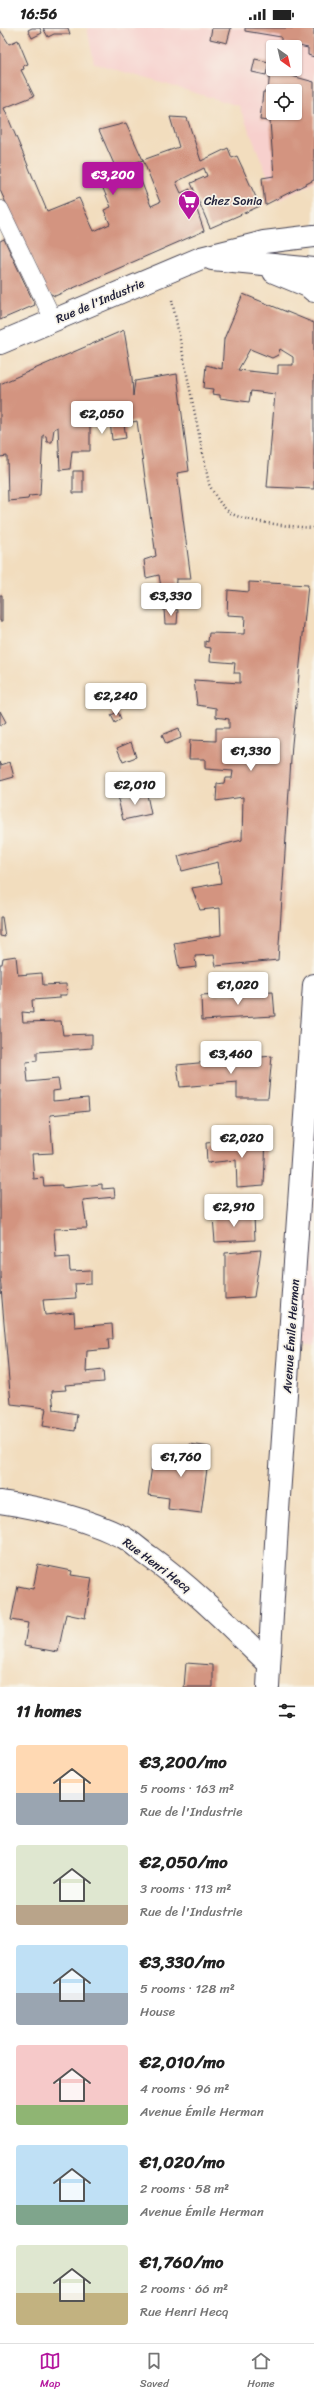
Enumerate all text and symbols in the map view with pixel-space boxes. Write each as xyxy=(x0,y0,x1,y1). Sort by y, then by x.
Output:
text: 16:56 xyxy=(20,1,57,27)
north arrow xyxy=(266,40,302,76)
map controls xyxy=(266,40,302,120)
button: locate xyxy=(266,84,302,120)
pin: €3,200 xyxy=(80,162,146,196)
text: €3,200 xyxy=(91,163,135,186)
supermarket icon: Chez Sonia xyxy=(176,188,202,221)
place label: Chez Sonia xyxy=(204,190,262,212)
street label: Rue de l'Industrie xyxy=(52,272,148,330)
pin: €2,050 xyxy=(69,401,135,435)
text: €2,050 xyxy=(80,402,124,425)
pin: €3,330 xyxy=(138,583,204,617)
text: €3,330 xyxy=(150,584,192,607)
pin: €2,240 xyxy=(83,683,149,717)
text: €2,240 xyxy=(94,684,138,707)
pin: €1,330 xyxy=(218,738,284,772)
text: €1,330 xyxy=(231,739,271,762)
pin: €2,010 xyxy=(102,772,168,806)
text: €2,010 xyxy=(114,773,156,796)
pin: €1,020 xyxy=(205,972,271,1006)
text: €1,020 xyxy=(217,973,259,996)
pin: €3,460 xyxy=(198,1041,264,1075)
text: €3,460 xyxy=(210,1042,253,1065)
pin: €2,020 xyxy=(209,1125,275,1159)
text: €2,020 xyxy=(220,1126,264,1149)
pin: €2,910 xyxy=(201,1194,267,1228)
text: €2,910 xyxy=(213,1195,255,1218)
street label: Avenue Émile Herman xyxy=(276,1278,306,1395)
pin: €1,760 xyxy=(148,1444,214,1478)
text: €1,760 xyxy=(161,1445,201,1468)
street label: Rue Henri Hecq xyxy=(118,1532,196,1598)
text: 11 homes xyxy=(16,1696,81,1726)
icon: filters xyxy=(276,1700,298,1722)
text: €3,200/mo xyxy=(140,1747,227,1777)
icon: home xyxy=(48,1761,96,1809)
text: 5 rooms · 163 m² xyxy=(140,1777,234,1800)
text: Rue de l'Industrie xyxy=(140,1800,242,1823)
text: €2,050/mo xyxy=(140,1847,228,1877)
icon: home xyxy=(48,1861,96,1909)
text: 3 rooms · 113 m² xyxy=(140,1877,231,1900)
text: Rue de l'Industrie xyxy=(140,1900,242,1923)
text: €3,330/mo xyxy=(140,1947,225,1977)
icon: home xyxy=(48,1961,96,2009)
text: 5 rooms · 128 m² xyxy=(140,1977,235,2000)
text: House xyxy=(140,2000,175,2023)
text: €2,010/mo xyxy=(140,2047,225,2077)
icon: home xyxy=(48,2061,96,2109)
text: 4 rooms · 96 m² xyxy=(140,2077,229,2100)
text: Avenue Émile Herman xyxy=(140,2100,264,2123)
text: €1,020/mo xyxy=(140,2147,225,2177)
icon: home xyxy=(48,2161,96,2209)
text: 2 rooms · 58 m² xyxy=(140,2177,229,2200)
text: Avenue Émile Herman xyxy=(140,2200,264,2223)
text: €1,760/mo xyxy=(140,2247,223,2277)
icon: home xyxy=(48,2261,96,2309)
text: 2 rooms · 66 m² xyxy=(140,2277,228,2300)
text: Rue Henri Hecq xyxy=(140,2300,228,2323)
tab: Map xyxy=(39,2350,61,2393)
tab: Saved xyxy=(140,2350,169,2393)
tab: Home xyxy=(247,2350,275,2393)

